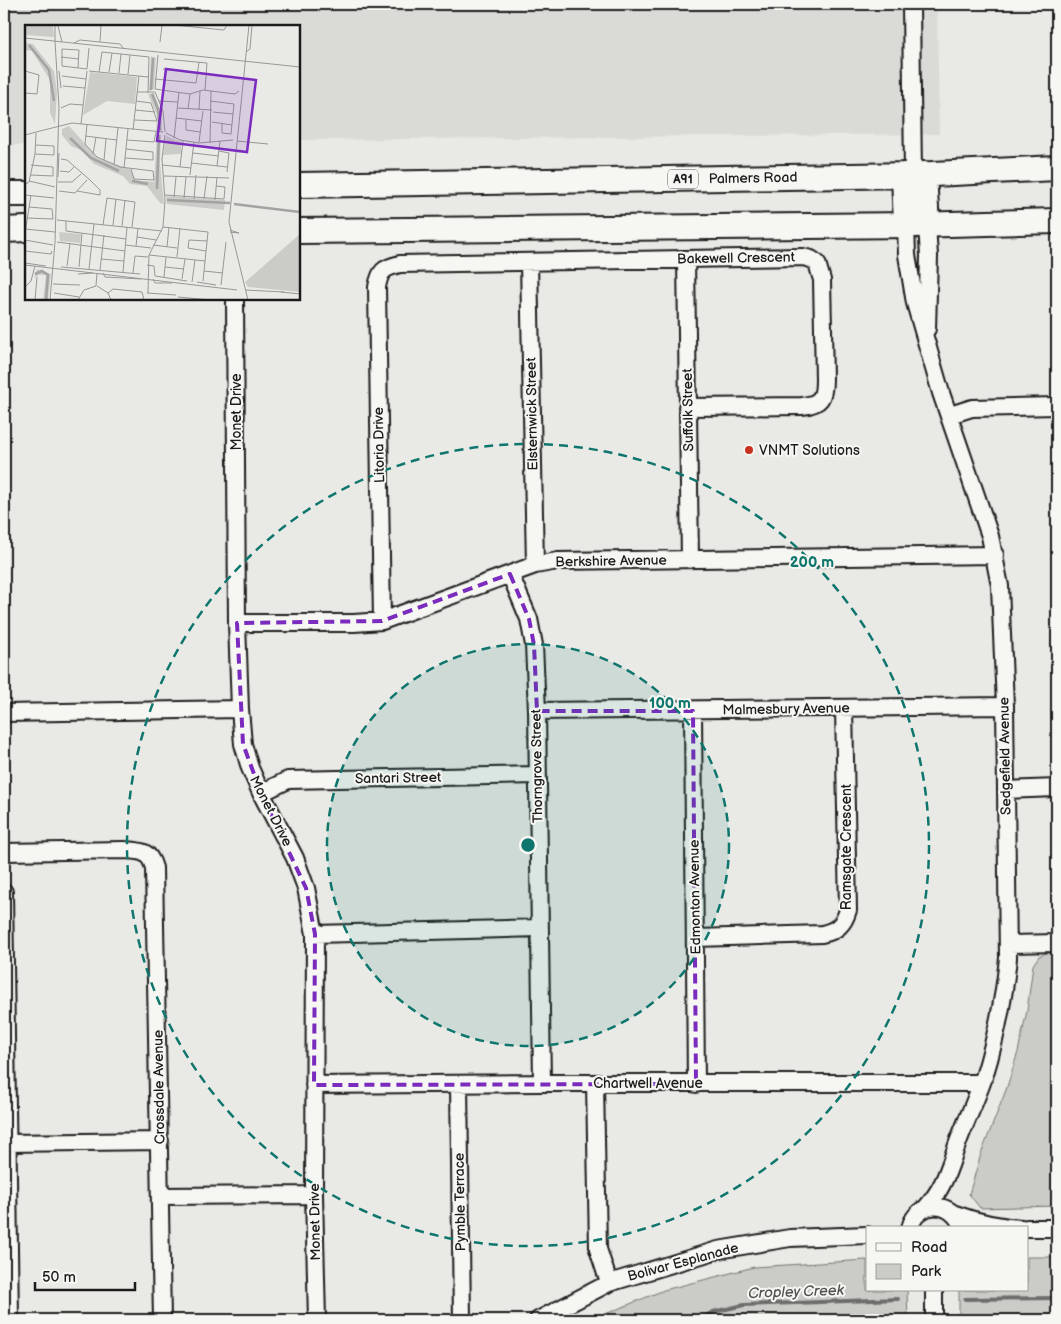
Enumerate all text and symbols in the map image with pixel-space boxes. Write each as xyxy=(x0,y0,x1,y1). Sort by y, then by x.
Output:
inset map xyxy=(25,25,300,300)
street label: Palmers Road xyxy=(708,169,798,187)
road number: A91 xyxy=(668,170,698,188)
street label: Bakewell Crescent xyxy=(677,248,796,268)
street label: Elsternwick Street xyxy=(523,357,541,471)
street label: Suffolk Street xyxy=(679,368,697,452)
street label: Monet Drive xyxy=(228,373,245,451)
street label: Litoria Drive xyxy=(370,407,388,483)
place label: VNMT Solutions xyxy=(759,442,860,459)
marker: VNMT Solutions xyxy=(743,444,755,456)
street label: Berkshire Avenue xyxy=(555,552,667,570)
text: 200 m xyxy=(790,553,834,572)
text: 100 m xyxy=(649,694,691,713)
street label: Sedgefield Avenue xyxy=(995,697,1015,815)
street label: Malmesbury Avenue xyxy=(722,699,850,719)
street label: Thorngrove Street xyxy=(527,708,546,823)
street label: Santari Street xyxy=(355,769,442,787)
street label: Monet Drive xyxy=(246,773,296,849)
street label: Ramsgate Crescent xyxy=(838,783,855,910)
centre of rings xyxy=(519,836,537,854)
street label: Edmonton Avenue xyxy=(685,839,705,955)
street label: Crossdale Avenue xyxy=(150,1030,168,1144)
street label: Chartwell Avenue xyxy=(593,1075,703,1092)
street label: Pymble Terrace xyxy=(451,1152,469,1252)
street label: Monet Drive xyxy=(306,1183,324,1261)
legend xyxy=(866,1226,1028,1292)
text: Road xyxy=(911,1238,947,1257)
street label: Bolivar Esplanade xyxy=(626,1239,740,1285)
scale bar xyxy=(35,1259,135,1291)
text: Park xyxy=(911,1262,942,1281)
text: 50 m xyxy=(42,1268,76,1287)
water label: Cropley Creek xyxy=(748,1281,845,1303)

